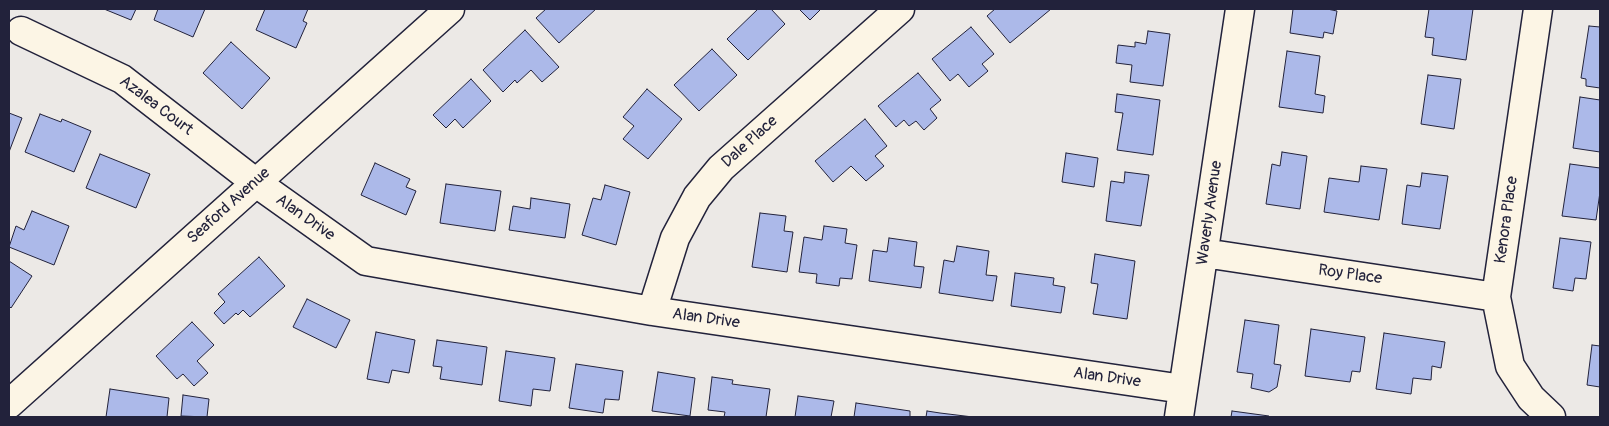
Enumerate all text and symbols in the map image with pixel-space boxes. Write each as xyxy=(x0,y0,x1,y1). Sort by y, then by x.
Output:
street label: Azalea Court xyxy=(115,72,197,140)
street label: Dale Place xyxy=(718,112,782,172)
street label: Waverly Avenue xyxy=(1193,160,1227,266)
street label: Seaford Avenue xyxy=(184,164,274,248)
street label: Kenora Place xyxy=(1491,175,1523,265)
street label: Alan Drive xyxy=(272,191,338,245)
street label: Roy Place xyxy=(1317,261,1383,289)
street label: Alan Drive xyxy=(671,305,741,333)
street label: Alan Drive xyxy=(1072,364,1142,392)

